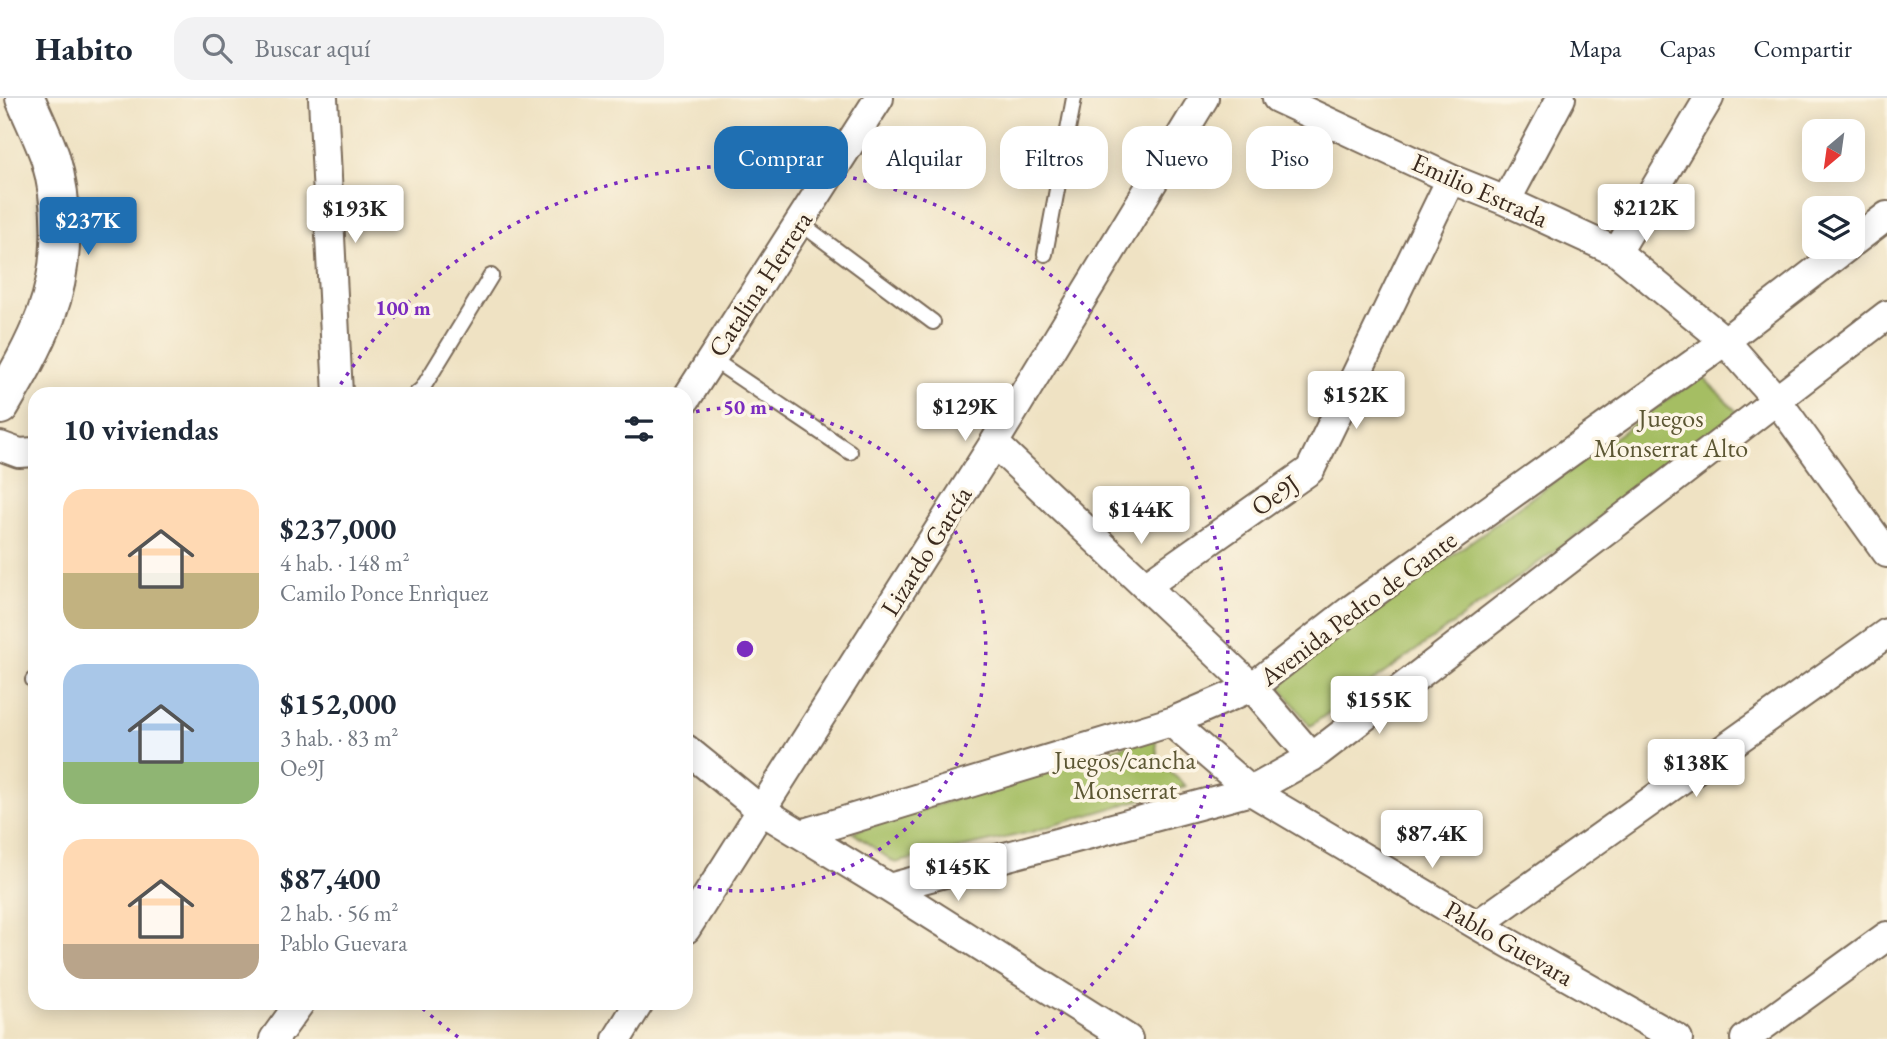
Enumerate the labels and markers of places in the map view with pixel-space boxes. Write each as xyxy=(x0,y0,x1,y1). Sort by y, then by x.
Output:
pin: $212K xyxy=(1597,184,1695,244)
pin: $193K xyxy=(306,186,404,245)
pin: $237K xyxy=(39,198,137,257)
pin: $152K xyxy=(1307,372,1405,431)
pin: $129K xyxy=(916,384,1014,443)
pin: $144K xyxy=(1092,486,1190,546)
centre of rings xyxy=(733,637,757,661)
pin: $155K xyxy=(1330,676,1428,736)
pin: $138K xyxy=(1647,740,1745,799)
pin: $87.4K xyxy=(1375,810,1489,870)
pin: $145K xyxy=(909,844,1007,903)

